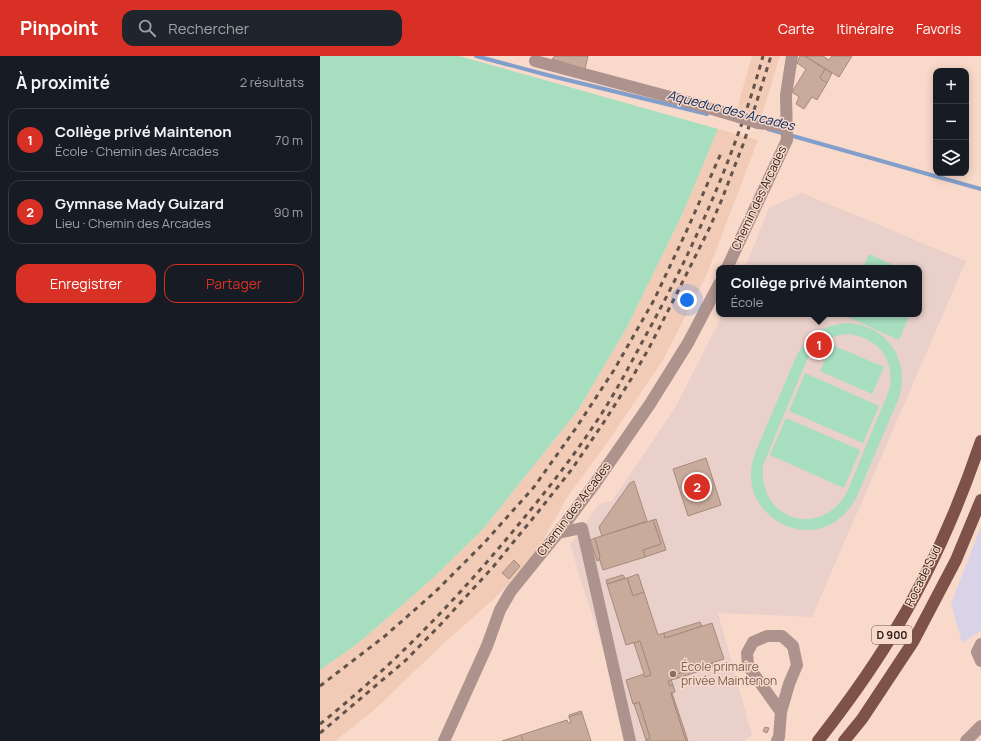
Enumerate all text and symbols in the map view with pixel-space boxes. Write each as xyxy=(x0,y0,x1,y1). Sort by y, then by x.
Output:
search box xyxy=(122,10,402,46)
text: Pinpoint xyxy=(20,15,98,41)
icon: search xyxy=(136,17,158,39)
text: Rechercher xyxy=(168,18,249,39)
text: Carte xyxy=(778,19,814,38)
text: Itinéraire xyxy=(836,19,894,38)
text: Favoris xyxy=(916,19,961,38)
map controls xyxy=(933,68,969,176)
button: + xyxy=(933,68,969,104)
text: À proximité xyxy=(16,71,110,94)
text: 2 résultats xyxy=(240,73,304,91)
water label: Aqueduc des Arcades xyxy=(666,85,798,135)
button: − xyxy=(933,104,969,140)
text: Collège privé Maintenon xyxy=(55,121,232,142)
text: 1 xyxy=(27,131,33,149)
text: 70 m xyxy=(275,131,303,149)
button: layers xyxy=(933,140,969,176)
text: École · Chemin des Arcades xyxy=(55,142,219,160)
street label: Chemin des Arcades xyxy=(727,143,790,253)
text: Gymnase Mady Guizard xyxy=(55,193,224,214)
text: 2 xyxy=(26,203,34,221)
text: 90 m xyxy=(273,203,303,221)
text: Lieu · Chemin des Arcades xyxy=(55,214,211,232)
button: Enregistrer xyxy=(16,264,156,303)
button: Partager xyxy=(164,264,304,303)
popup xyxy=(716,265,922,317)
text: Collège privé Maintenon xyxy=(731,272,907,293)
your location xyxy=(677,290,697,310)
text: École xyxy=(731,293,763,311)
pin: 1 xyxy=(806,330,832,360)
street label: Chemin des Arcades xyxy=(533,458,615,559)
pin: 2 xyxy=(684,472,710,502)
street label: Rocade Sud xyxy=(900,542,945,609)
road number: D 900 xyxy=(872,626,912,644)
place label: École primaire privée Maintenon xyxy=(681,658,777,689)
marker: École primaire privée Maintenon xyxy=(668,669,678,679)

